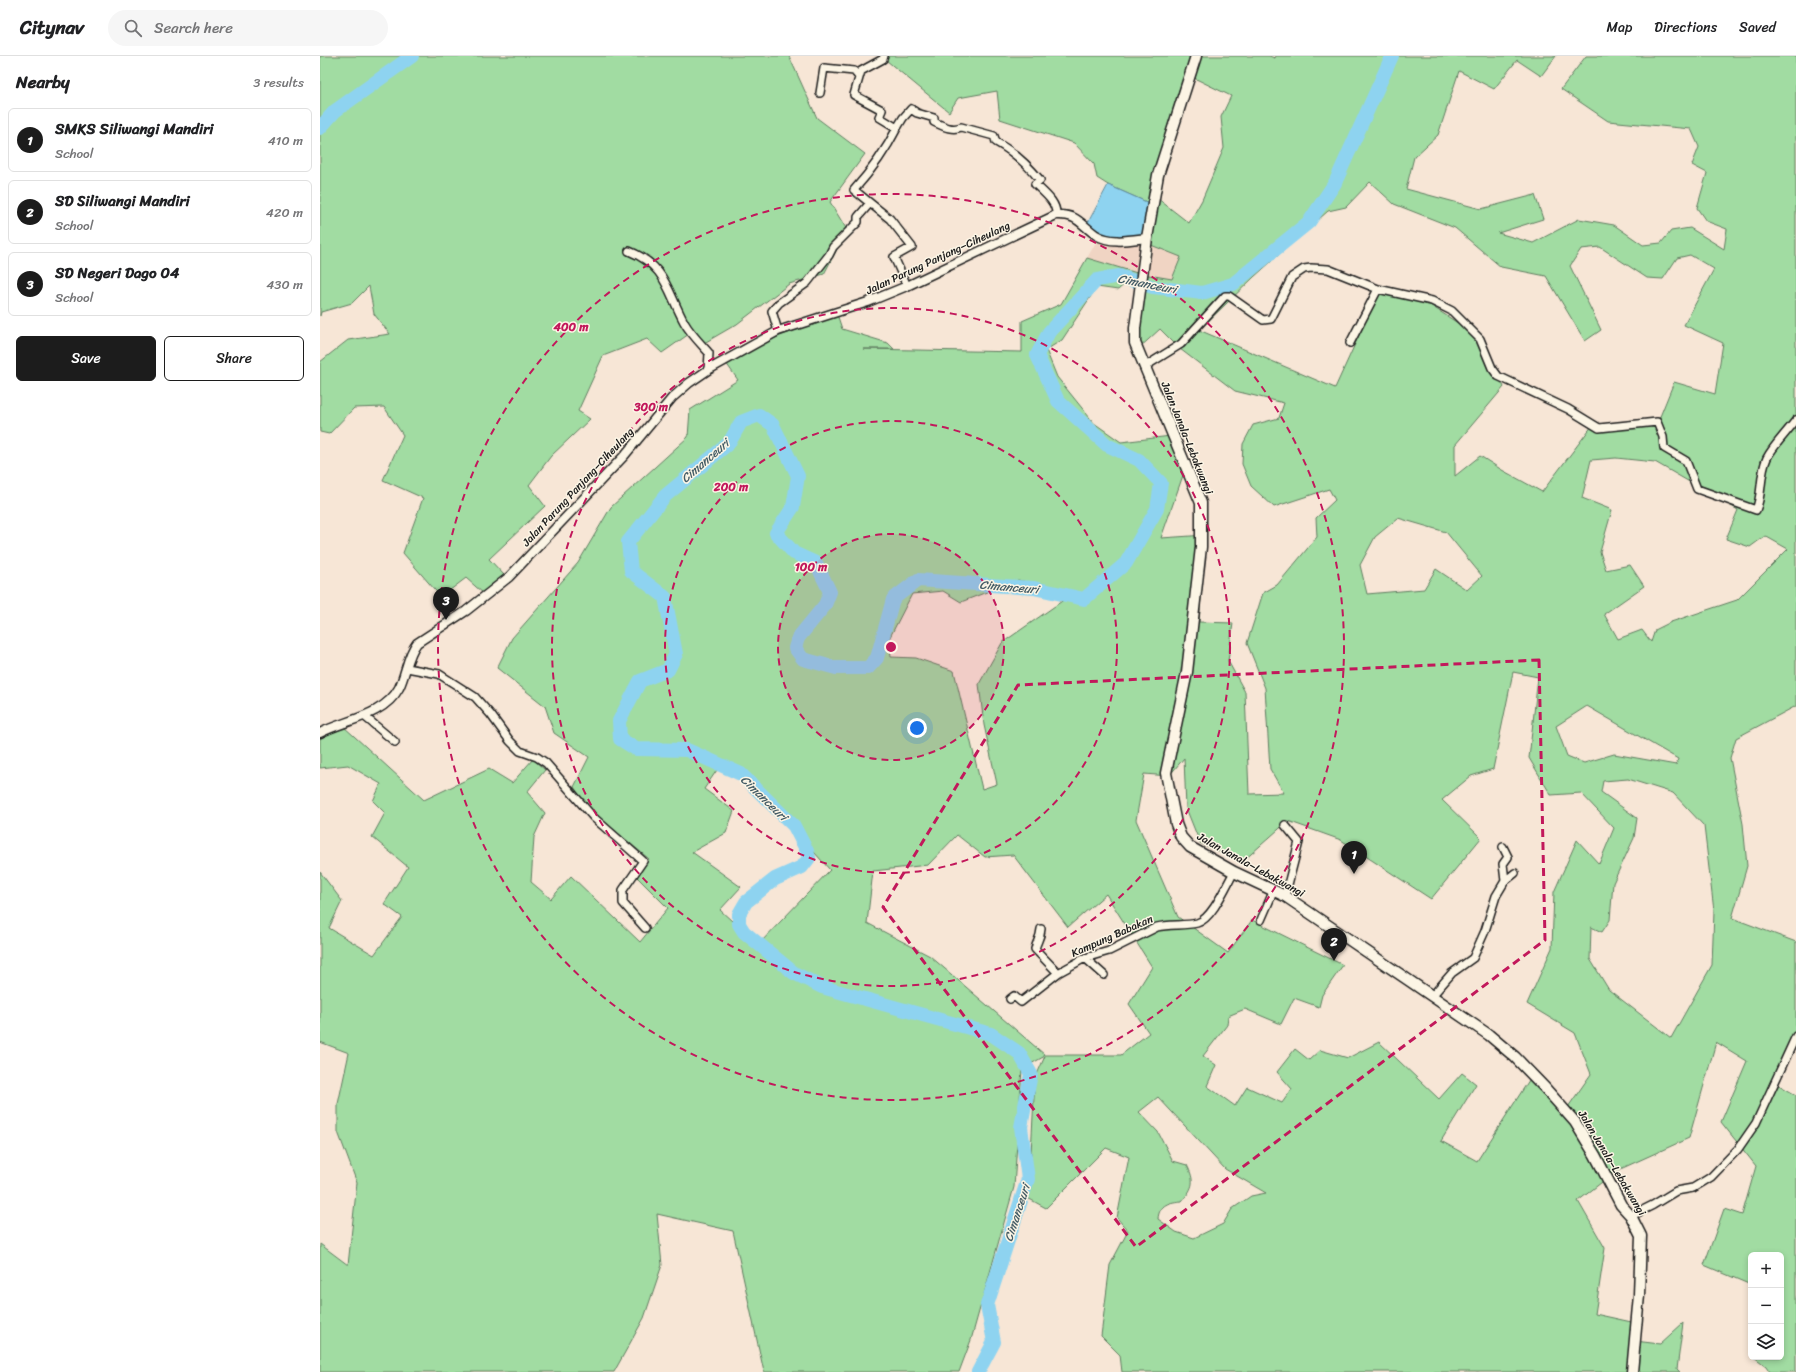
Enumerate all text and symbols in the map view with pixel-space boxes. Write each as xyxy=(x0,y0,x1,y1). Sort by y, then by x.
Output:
search box xyxy=(108,10,388,46)
text: Citynav xyxy=(20,11,84,44)
text: Search here xyxy=(154,15,233,41)
text: Map xyxy=(1606,15,1632,40)
text: Directions xyxy=(1654,15,1717,40)
text: Saved xyxy=(1739,15,1776,40)
icon: search xyxy=(122,17,144,39)
text: Nearby xyxy=(16,67,70,97)
text: 3 results xyxy=(253,71,304,94)
text: SMKS Siliwangi Mandiri xyxy=(55,116,213,142)
text: 1 xyxy=(27,129,33,152)
text: 410 m xyxy=(268,129,303,152)
text: School xyxy=(55,142,93,165)
text: SD Siliwangi Mandiri xyxy=(55,188,190,214)
text: 2 xyxy=(26,201,34,224)
text: 420 m xyxy=(266,201,303,224)
text: School xyxy=(55,214,93,237)
street label: Jalan Parung Panjang–Ciheulang xyxy=(862,216,1014,300)
text: SD Negeri Dago 04 xyxy=(55,260,179,286)
water label: Cimanceuri xyxy=(1116,268,1181,301)
text: 3 xyxy=(26,273,34,296)
text: 430 m xyxy=(266,273,303,296)
text: School xyxy=(55,286,93,309)
text: 400 m xyxy=(552,316,589,338)
button: Save xyxy=(16,336,156,381)
button: Share xyxy=(164,336,304,381)
street label: Jalan Janala–Lebakwangi xyxy=(1155,378,1219,498)
text: 300 m xyxy=(633,396,669,418)
street label: Jalan Parung Panjang–Ciheulang xyxy=(517,423,639,552)
water label: Cimanceuri xyxy=(676,432,736,489)
text: 200 m xyxy=(713,476,749,498)
text: 100 m xyxy=(795,556,828,578)
water label: Cimanceuri xyxy=(979,573,1042,601)
pin: 3 xyxy=(433,587,459,620)
centre of rings xyxy=(884,640,898,654)
your location xyxy=(907,718,927,738)
water label: Cimanceuri xyxy=(735,770,795,828)
street label: Jalan Janala–Lebakwangi xyxy=(1193,827,1309,903)
pin: 1 xyxy=(1341,841,1367,874)
street label: Kampung Babakan xyxy=(1068,909,1156,963)
pin: 2 xyxy=(1321,928,1347,961)
street label: Jalan Janala–Lebakwangi xyxy=(1572,1106,1652,1220)
water label: Cimanceuri xyxy=(997,1179,1037,1244)
map controls xyxy=(1748,1252,1784,1360)
button: + xyxy=(1748,1252,1784,1288)
button: − xyxy=(1748,1288,1784,1324)
button: layers xyxy=(1748,1324,1784,1360)

